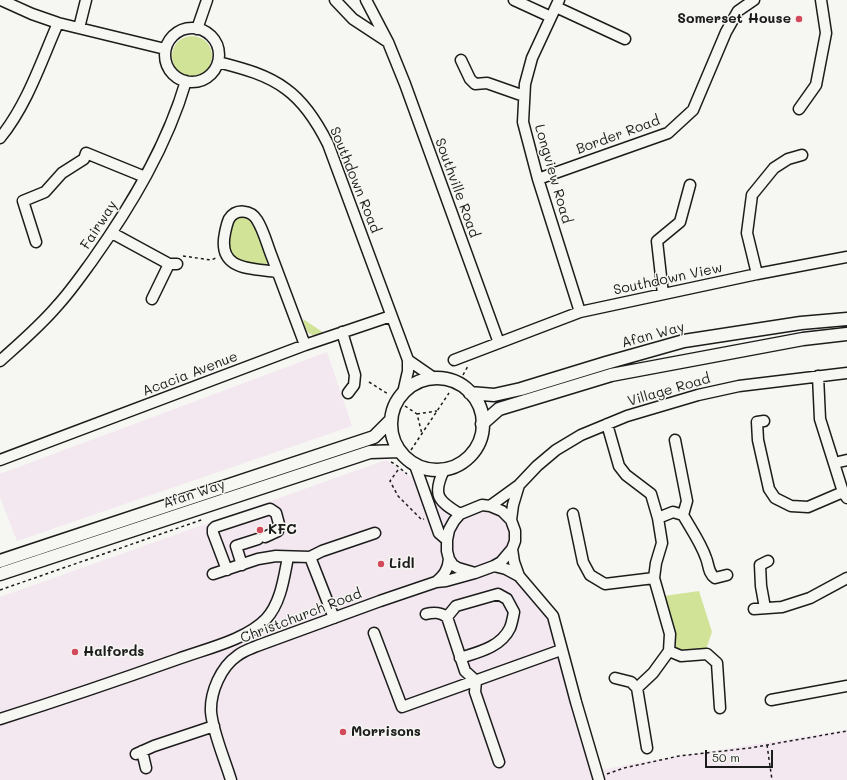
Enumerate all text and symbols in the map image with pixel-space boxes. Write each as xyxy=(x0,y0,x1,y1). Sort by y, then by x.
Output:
place label: Somerset House xyxy=(677,11,791,27)
marker: Somerset House xyxy=(794,14,804,24)
street label: Border Road xyxy=(574,112,662,158)
street label: Longview Road xyxy=(531,123,575,225)
street label: Southdown Road xyxy=(326,124,384,236)
street label: Southville Road xyxy=(431,136,483,240)
street label: Fairway xyxy=(77,197,121,253)
street label: Southdown View xyxy=(612,259,724,299)
street label: Afan Way xyxy=(620,319,686,351)
street label: Acacia Avenue xyxy=(140,348,240,400)
street label: Village Road xyxy=(626,370,712,410)
street label: Afan Way xyxy=(161,476,227,512)
place label: KFC xyxy=(268,522,297,538)
marker: KFC xyxy=(255,525,265,535)
place label: Lidl xyxy=(389,556,414,572)
marker: Lidl xyxy=(376,559,386,569)
street label: Christchurch Road xyxy=(238,585,364,647)
place label: Halfords xyxy=(83,644,144,660)
marker: Halfords xyxy=(70,647,80,657)
place label: Morrisons xyxy=(351,724,421,740)
marker: Morrisons xyxy=(338,727,348,737)
scale bar xyxy=(707,742,775,768)
text: 50 m xyxy=(712,749,740,765)

